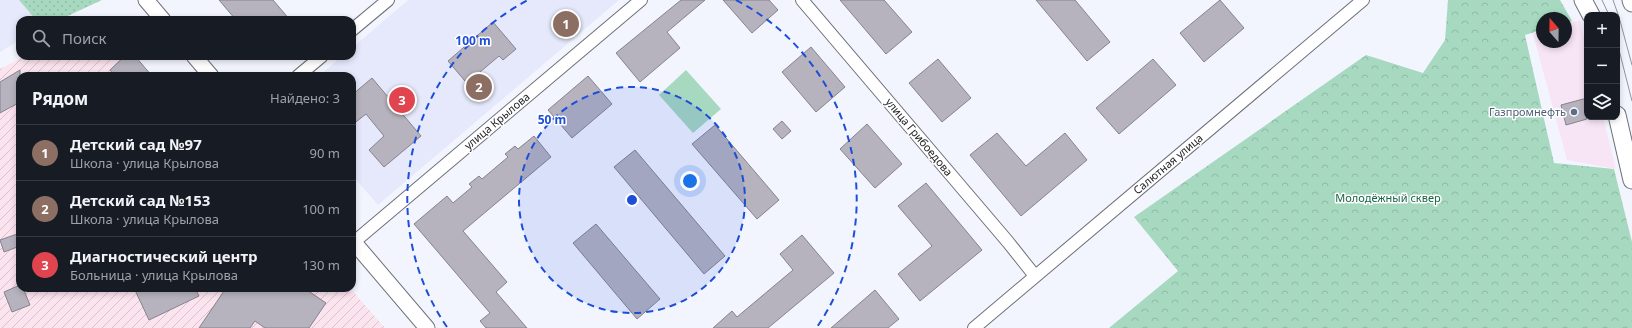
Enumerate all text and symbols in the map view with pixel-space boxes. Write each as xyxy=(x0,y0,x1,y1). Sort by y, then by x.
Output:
pin: 1 xyxy=(553,9,579,39)
north arrow xyxy=(1536,12,1572,48)
map controls xyxy=(1584,12,1620,120)
button: + xyxy=(1584,12,1620,48)
search box xyxy=(16,16,356,60)
icon: search xyxy=(30,27,52,49)
text: Поиск xyxy=(62,28,107,48)
text: 100 m xyxy=(455,32,491,49)
button: − xyxy=(1584,48,1620,84)
pin: 2 xyxy=(466,72,492,102)
button: layers xyxy=(1584,84,1620,120)
pin: 3 xyxy=(389,85,415,115)
text: Рядом xyxy=(32,87,88,110)
text: Найдено: 3 xyxy=(270,89,340,107)
street label: улица Крылова xyxy=(461,89,533,152)
street label: улица Грибоедова xyxy=(882,95,956,179)
place label: Газпромнефть xyxy=(1489,104,1566,119)
marker: Газпромнефть xyxy=(1569,107,1579,117)
text: 50 m xyxy=(538,111,566,128)
street label: Салютная улица xyxy=(1130,130,1206,197)
text: Детский сад №97 xyxy=(70,134,202,154)
text: 1 xyxy=(41,144,49,162)
text: 90 m xyxy=(310,144,340,162)
text: Школа · улица Крылова xyxy=(70,154,219,172)
your location xyxy=(680,171,700,191)
text: Детский сад №153 xyxy=(70,190,210,210)
park label: Молодёжный сквер xyxy=(1335,190,1441,205)
centre of rings xyxy=(625,193,639,207)
text: 2 xyxy=(41,200,49,218)
text: 100 m xyxy=(302,200,340,218)
text: Школа · улица Крылова xyxy=(70,210,219,228)
text: Диагностический центр xyxy=(70,246,258,266)
text: 3 xyxy=(41,256,49,274)
text: 130 m xyxy=(302,256,340,274)
text: Больница · улица Крылова xyxy=(70,266,238,284)

